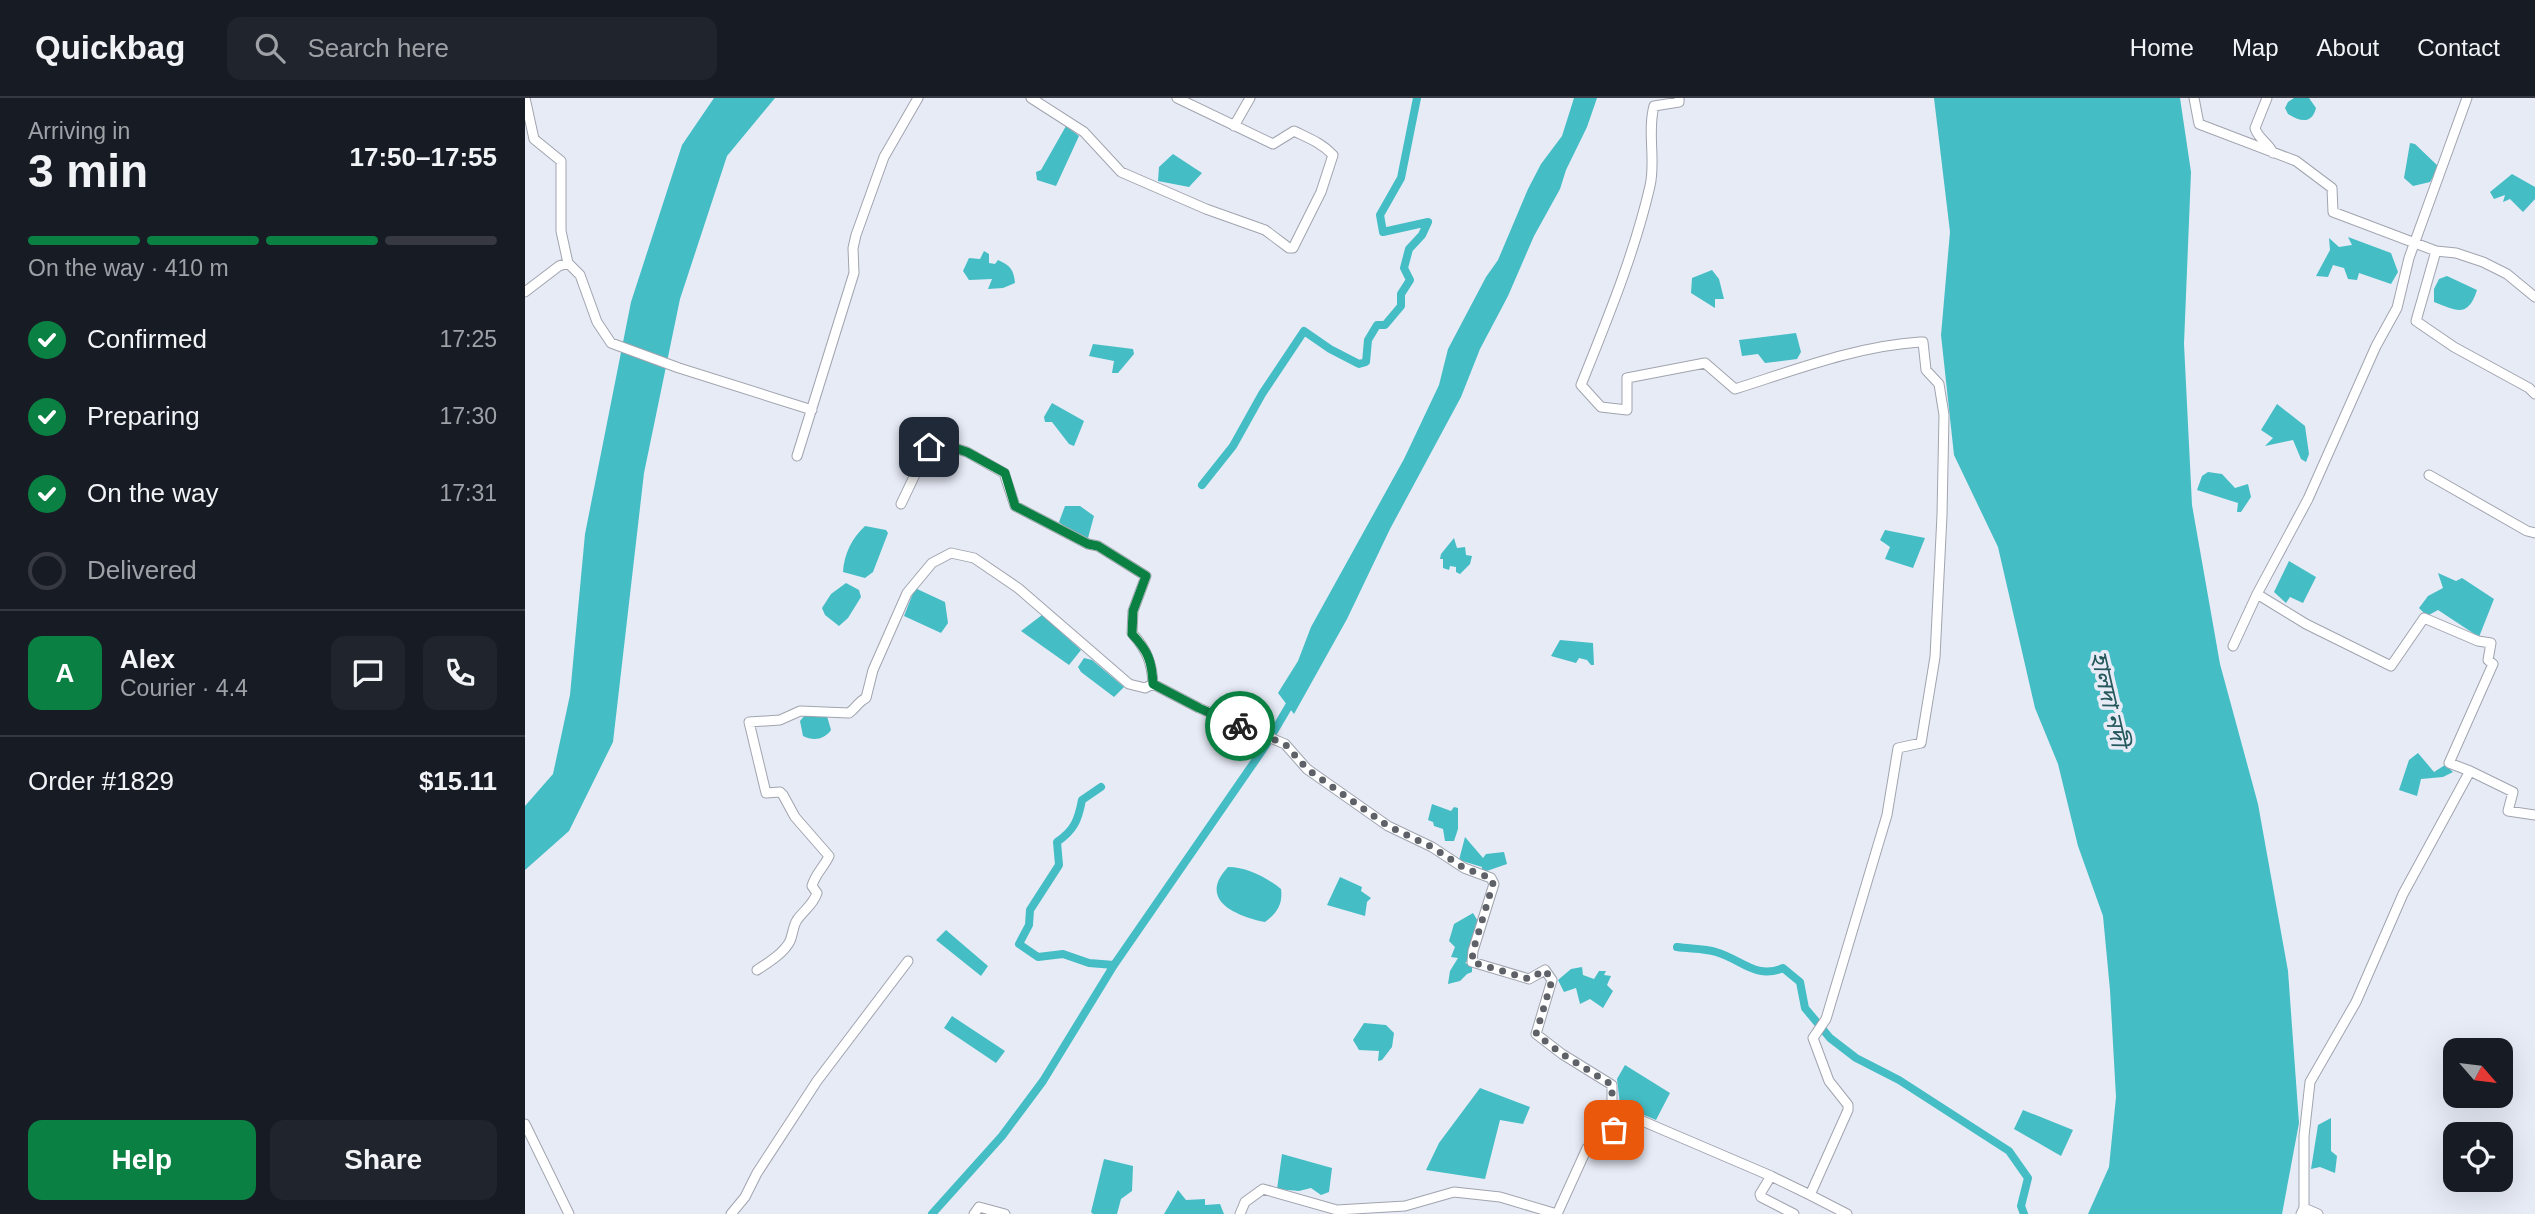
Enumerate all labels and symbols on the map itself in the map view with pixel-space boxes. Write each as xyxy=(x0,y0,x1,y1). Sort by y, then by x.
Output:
pin xyxy=(899,417,959,477)
water label: হালদা নদী xyxy=(2085,649,2135,754)
courier xyxy=(1205,691,1275,761)
north arrow xyxy=(2443,1038,2513,1108)
pin xyxy=(1584,1100,1644,1160)

